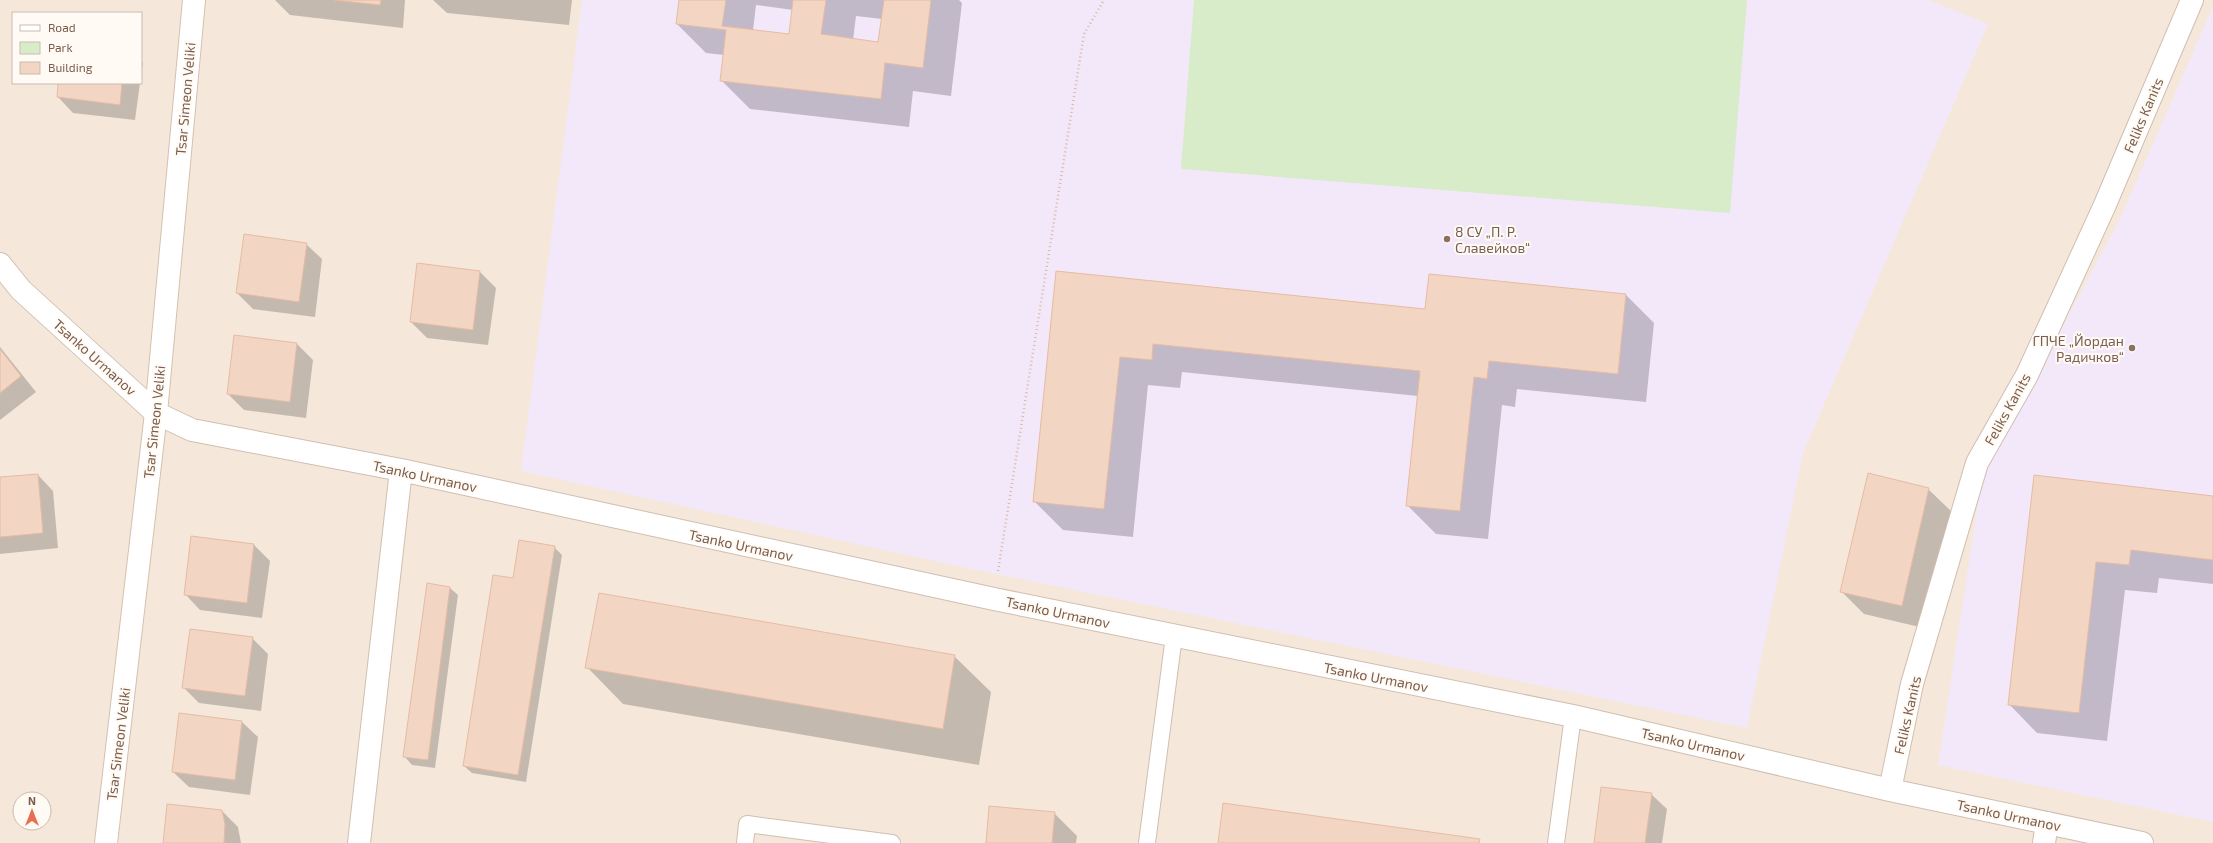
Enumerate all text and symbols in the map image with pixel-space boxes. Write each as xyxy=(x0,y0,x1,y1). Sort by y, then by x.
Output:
legend xyxy=(12,12,142,84)
text: Road xyxy=(48,20,76,34)
text: Park xyxy=(48,40,73,54)
street label: Tsar Simeon Veliki xyxy=(172,42,198,156)
text: Building xyxy=(48,60,93,74)
street label: Feliks Kanits xyxy=(2120,75,2166,155)
place label: 8 СУ „П. Р. Славейков“ xyxy=(1455,223,1530,256)
marker: 8 СУ „П. Р. Славейков“ xyxy=(1442,234,1452,244)
street label: Tsanko Urmanov xyxy=(50,315,140,399)
place label: ГПЧЕ „Йордан Радичков“ xyxy=(2032,332,2124,365)
marker: ГПЧЕ „Йордан Радичков“ xyxy=(2127,343,2137,353)
street label: Tsar Simeon Veliki xyxy=(140,365,168,479)
street label: Feliks Kanits xyxy=(1980,370,2034,448)
street label: Tsanko Urmanov xyxy=(371,457,479,495)
street label: Tsanko Urmanov xyxy=(687,526,795,564)
street label: Tsanko Urmanov xyxy=(1004,593,1112,631)
street label: Tsanko Urmanov xyxy=(1322,659,1430,696)
street label: Feliks Kanits xyxy=(1890,674,1924,756)
street label: Tsar Simeon Veliki xyxy=(103,687,133,801)
street label: Tsanko Urmanov xyxy=(1639,724,1747,764)
north arrow xyxy=(12,791,52,831)
text: N xyxy=(28,794,36,807)
street label: Tsanko Urmanov xyxy=(1955,796,2063,834)

